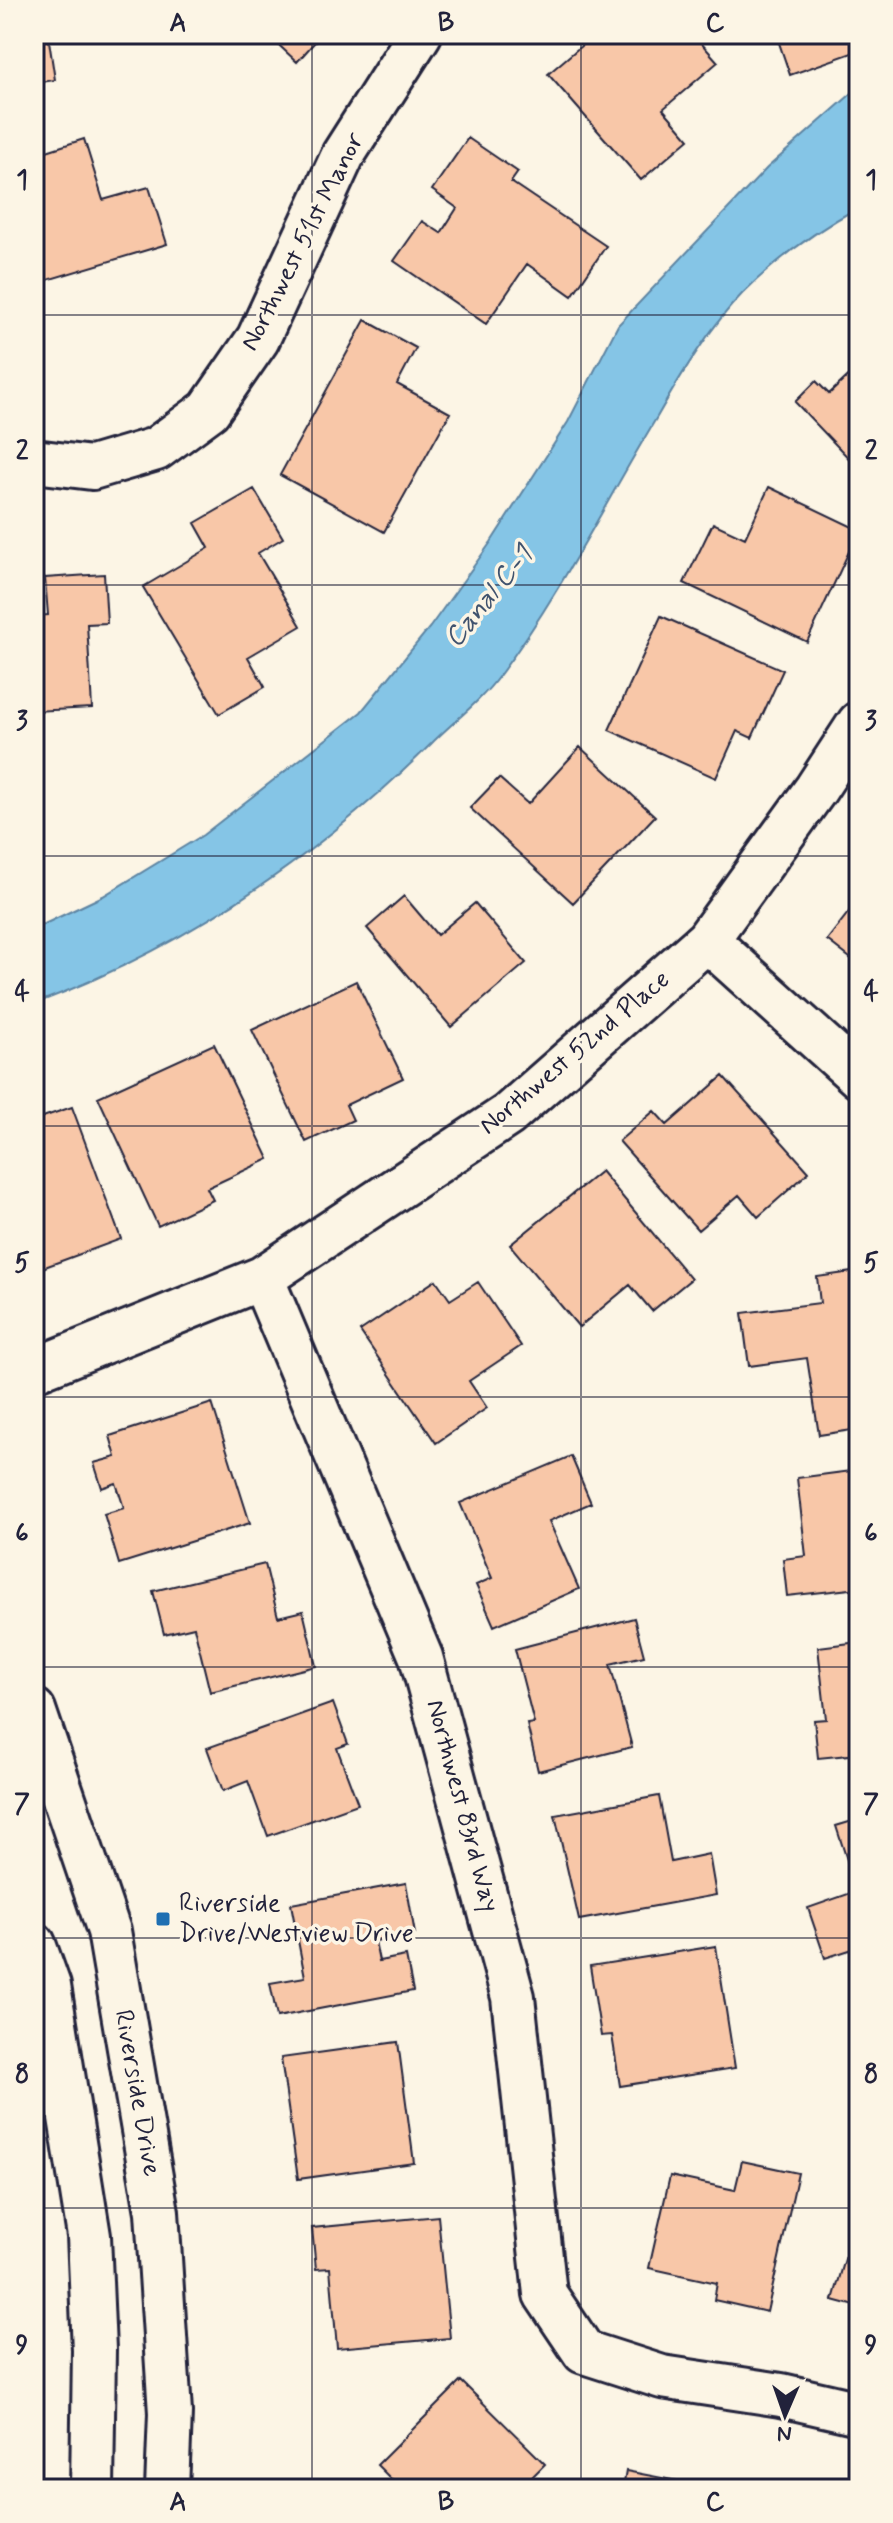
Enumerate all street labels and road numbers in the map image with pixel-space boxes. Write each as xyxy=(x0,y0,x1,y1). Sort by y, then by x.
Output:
street label: Northwest 51st Manor xyxy=(233,126,373,357)
street label: Northwest 52nd Place xyxy=(472,963,678,1143)
street label: Northwest 83rd Way xyxy=(417,1696,507,1916)
street label: Riverside Drive xyxy=(106,2007,168,2179)

